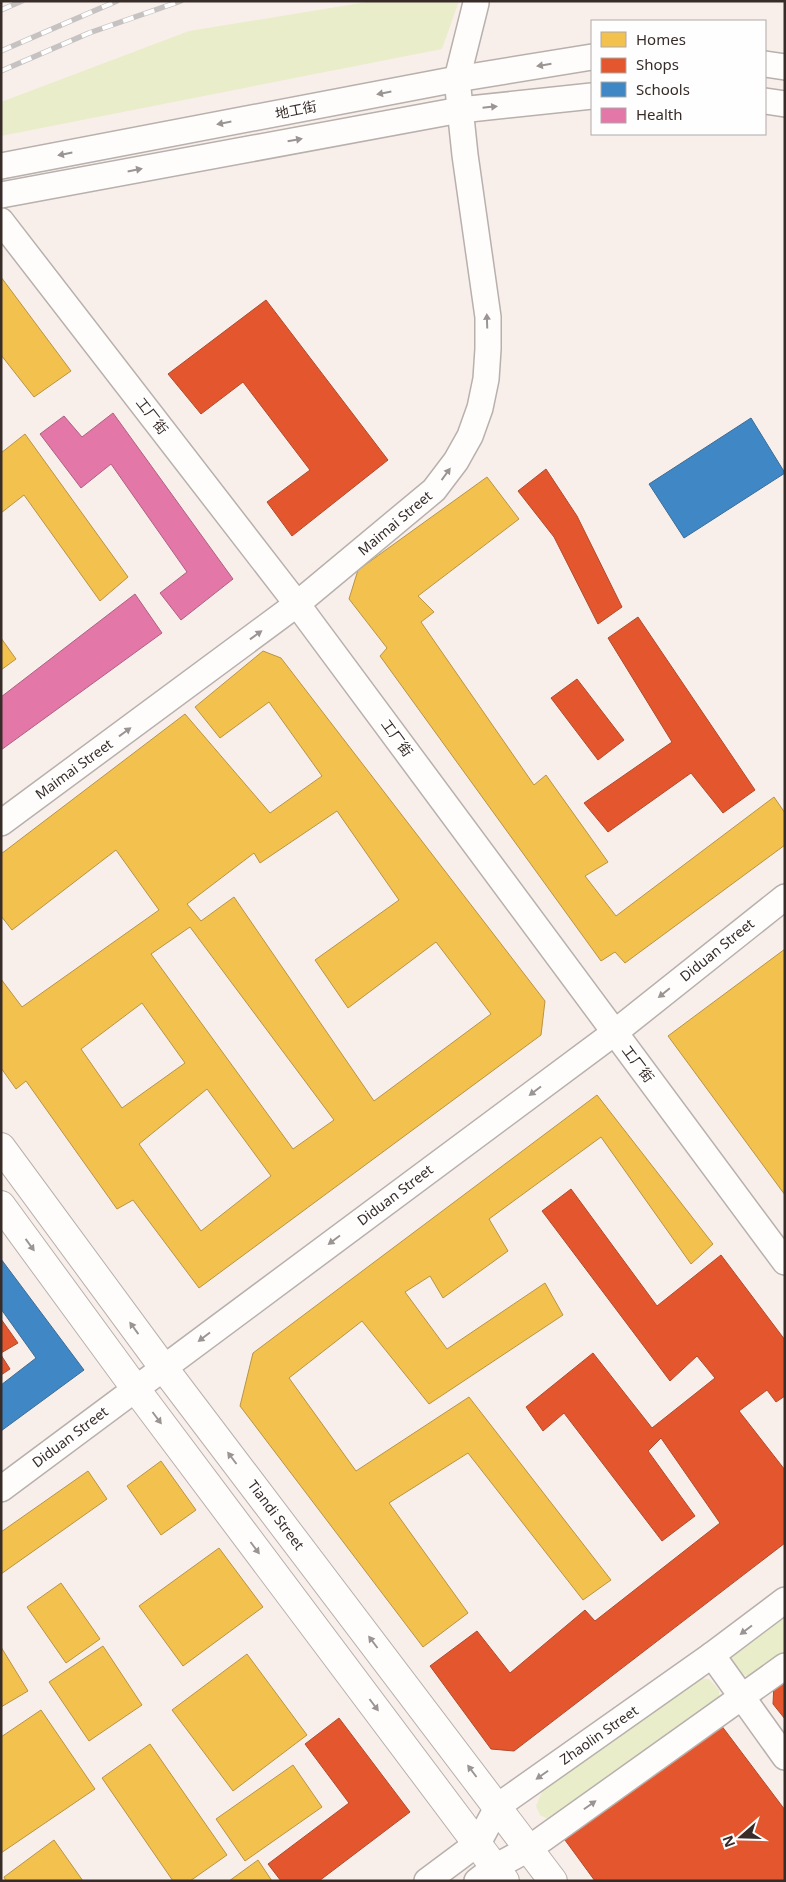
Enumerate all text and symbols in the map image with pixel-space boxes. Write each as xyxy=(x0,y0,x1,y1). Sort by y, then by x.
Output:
legend xyxy=(591,20,766,135)
text: Homes xyxy=(636,29,686,49)
text: Shops xyxy=(636,54,679,74)
one-way arrow xyxy=(536,61,552,69)
text: Schools xyxy=(636,79,690,99)
one-way arrow xyxy=(376,89,392,97)
street label: 地工街 xyxy=(273,96,318,123)
one-way arrow xyxy=(482,103,498,111)
text: Health xyxy=(636,104,683,124)
one-way arrow xyxy=(216,120,232,128)
one-way arrow xyxy=(287,136,303,144)
one-way arrow xyxy=(57,151,73,159)
one-way arrow xyxy=(128,165,144,173)
one-way arrow xyxy=(483,313,491,329)
street label: 工厂街 xyxy=(132,393,173,438)
one-way arrow xyxy=(441,467,451,481)
street label: Maimai Street xyxy=(354,486,436,559)
one-way arrow xyxy=(249,630,262,640)
street label: 工厂街 xyxy=(377,715,417,760)
one-way arrow xyxy=(118,727,132,737)
street label: Maimai Street xyxy=(31,734,116,803)
street label: Diduan Street xyxy=(676,914,758,985)
one-way arrow xyxy=(658,987,671,998)
street label: 工厂街 xyxy=(618,1041,659,1086)
one-way arrow xyxy=(529,1086,542,1097)
street label: Diduan Street xyxy=(353,1160,436,1229)
one-way arrow xyxy=(327,1235,341,1245)
one-way arrow xyxy=(25,1238,35,1252)
one-way arrow xyxy=(129,1321,139,1335)
one-way arrow xyxy=(197,1332,211,1342)
street label: Diduan Street xyxy=(28,1402,111,1471)
one-way arrow xyxy=(152,1411,162,1425)
one-way arrow xyxy=(226,1452,237,1465)
street label: Tiandi Street xyxy=(244,1476,309,1554)
one-way arrow xyxy=(250,1541,260,1555)
one-way arrow xyxy=(740,1624,753,1635)
one-way arrow xyxy=(368,1635,378,1649)
one-way arrow xyxy=(369,1698,379,1712)
street label: Zhaolin Street xyxy=(556,1701,642,1769)
one-way arrow xyxy=(466,1765,477,1778)
one-way arrow xyxy=(535,1770,549,1780)
one-way arrow xyxy=(583,1800,597,1810)
north arrow xyxy=(716,1812,766,1862)
text: N xyxy=(717,1833,739,1850)

